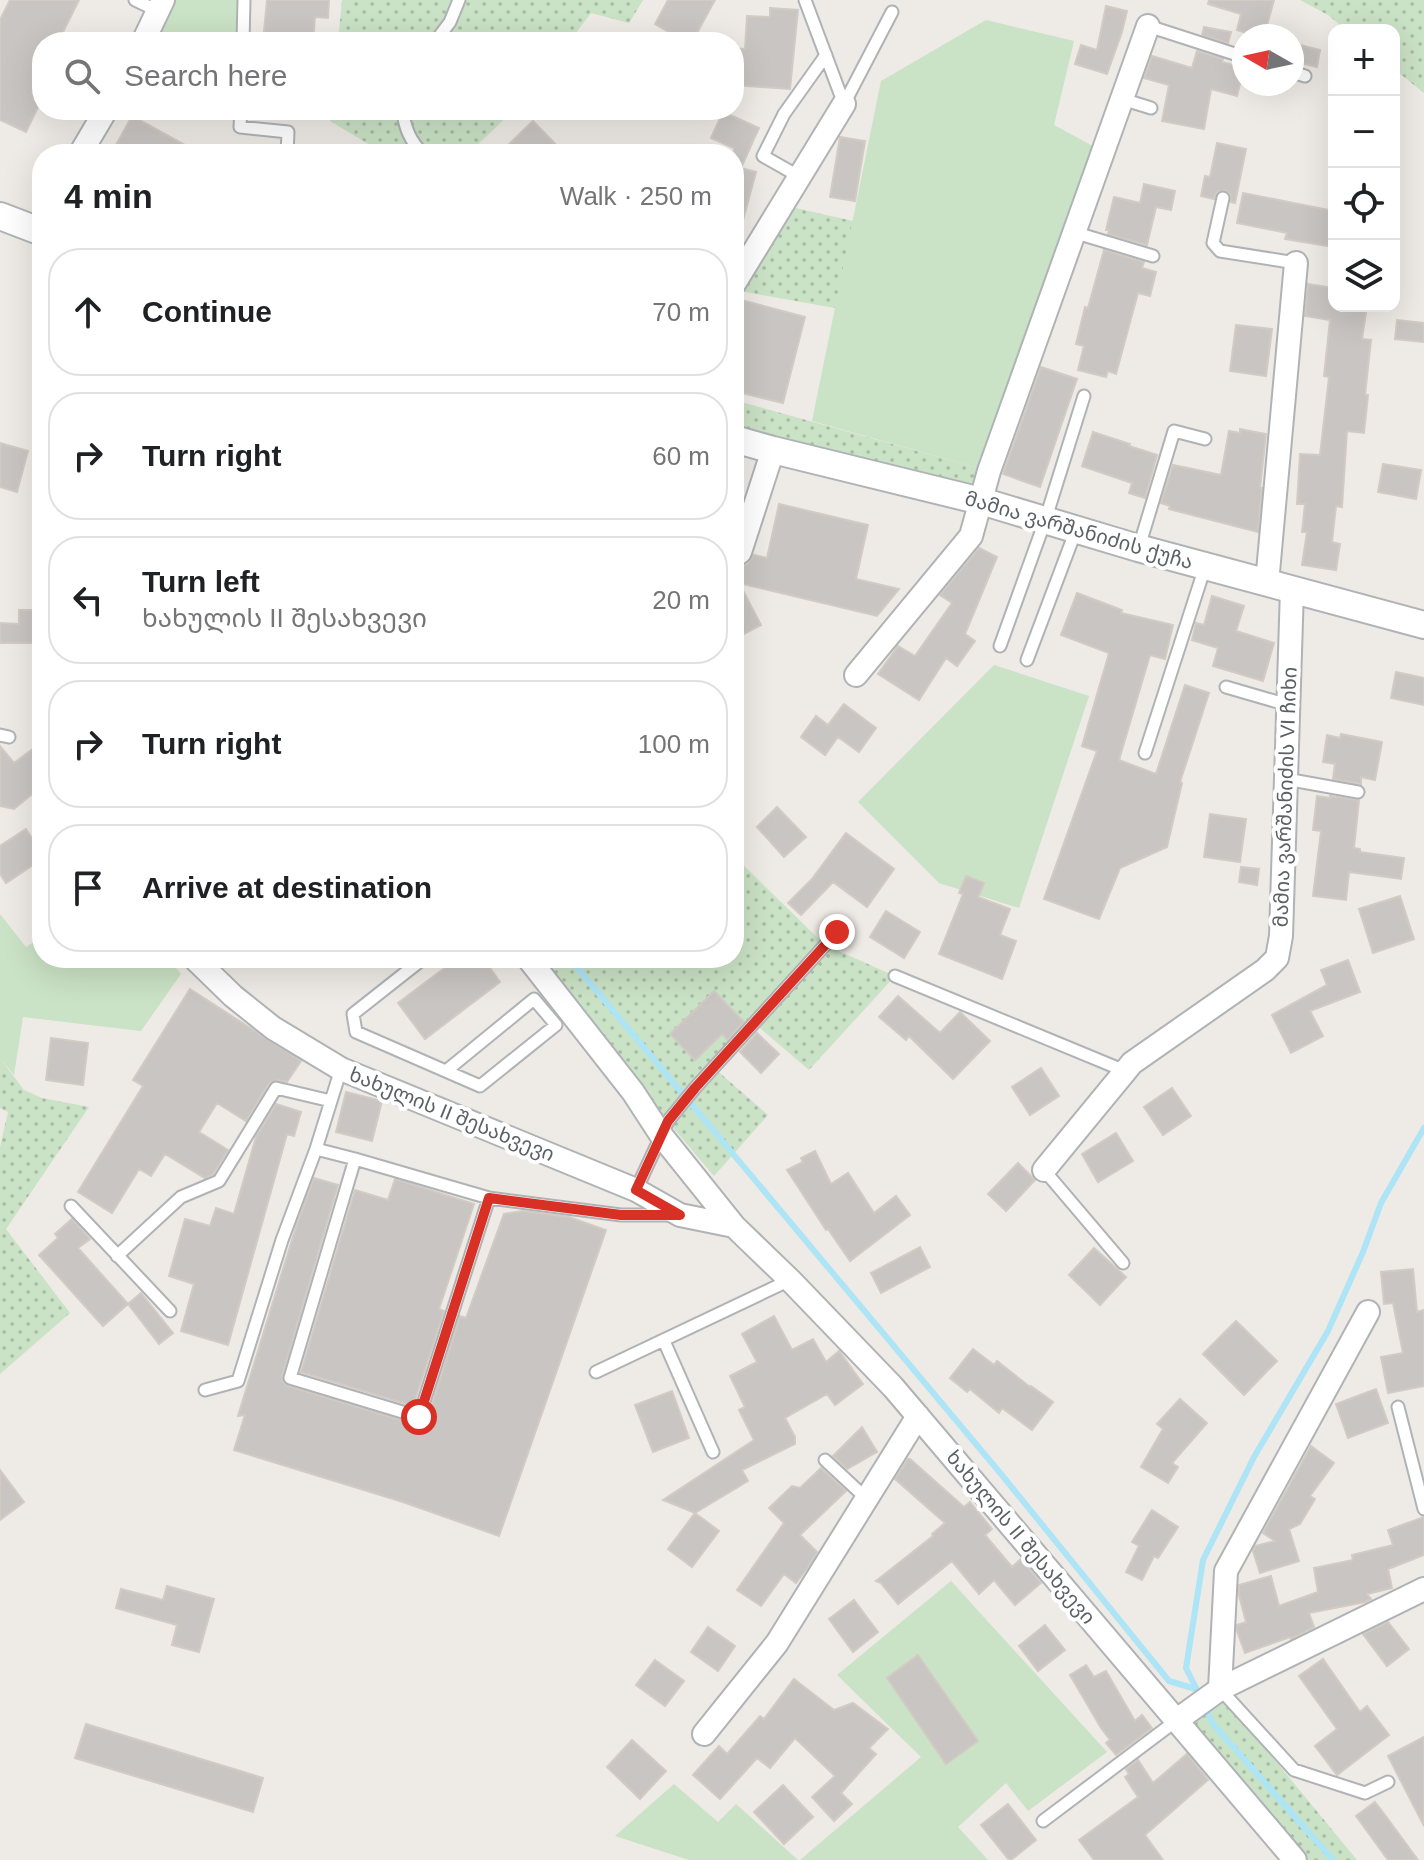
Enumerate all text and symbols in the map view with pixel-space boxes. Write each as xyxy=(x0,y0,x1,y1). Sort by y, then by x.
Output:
north arrow xyxy=(1232,24,1304,96)
map controls xyxy=(1328,24,1400,312)
button: + xyxy=(1328,24,1400,96)
search box xyxy=(32,32,744,120)
icon: search xyxy=(60,54,104,98)
text: Search here xyxy=(124,59,287,92)
button: − xyxy=(1328,96,1400,168)
button: locate xyxy=(1328,168,1400,240)
text: 4 min xyxy=(64,177,153,215)
text: Walk · 250 m xyxy=(560,181,712,211)
button: layers xyxy=(1328,240,1400,312)
icon: ahead xyxy=(66,290,110,334)
text: Continue xyxy=(142,295,272,328)
text: 70 m xyxy=(652,297,710,327)
icon: right xyxy=(66,434,110,478)
text: Turn right xyxy=(142,439,281,472)
text: 60 m xyxy=(652,441,710,471)
street label: მამია ვარშანიძის ქუჩა xyxy=(962,487,1195,574)
text: Turn left xyxy=(142,565,260,598)
icon: left xyxy=(66,578,110,622)
text: 20 m xyxy=(652,585,710,615)
text: ხახულის II შესახვევი xyxy=(142,603,427,633)
street label: მამია ვარშანიძის VI ჩიხი xyxy=(1269,666,1302,928)
icon: right xyxy=(66,722,110,766)
text: Turn right xyxy=(142,727,281,760)
text: 100 m xyxy=(638,729,710,759)
icon: arrive xyxy=(66,866,110,910)
text: Arrive at destination xyxy=(142,871,432,904)
route end xyxy=(819,914,855,950)
street label: ხახულის II შესახვევი xyxy=(346,1063,558,1167)
route start xyxy=(401,1399,437,1435)
street label: ხახულის II შესახვევი xyxy=(941,1446,1100,1629)

